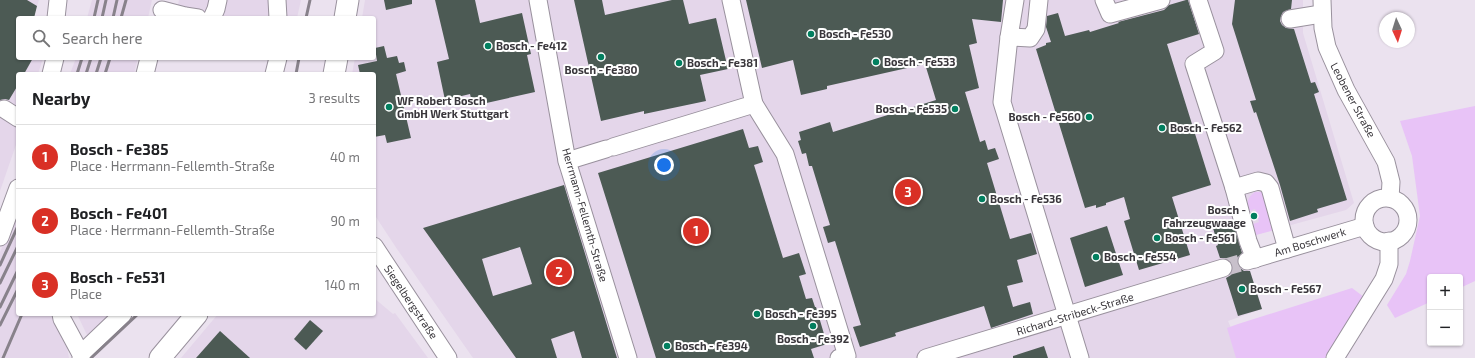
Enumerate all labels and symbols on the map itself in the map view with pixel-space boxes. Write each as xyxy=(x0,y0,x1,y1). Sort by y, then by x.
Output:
north arrow xyxy=(1379,12,1415,48)
place label: Bosch - Fe530 xyxy=(819,27,891,40)
marker: Bosch - Fe530 xyxy=(806,29,816,39)
place label: Bosch - Fe412 xyxy=(496,39,567,52)
marker: Bosch - Fe412 xyxy=(483,41,493,51)
marker: Bosch - Fe380 xyxy=(596,52,606,62)
place label: Bosch - Fe533 xyxy=(884,55,956,68)
place label: Bosch - Fe381 xyxy=(687,56,758,69)
marker: Bosch - Fe533 xyxy=(871,57,881,67)
marker: Bosch - Fe381 xyxy=(674,58,684,68)
street label: Leobener Straße xyxy=(1328,60,1379,140)
place label: Bosch - Fe380 xyxy=(564,63,638,76)
place label: WF Robert Bosch GmbH Werk Stuttgart xyxy=(397,94,509,120)
marker: WF Robert Bosch GmbH Werk Stuttgart xyxy=(384,102,394,112)
place label: Bosch - Fe535 xyxy=(876,102,947,115)
marker: Bosch - Fe535 xyxy=(950,104,960,114)
place label: Bosch - Fe560 xyxy=(1008,110,1081,123)
marker: Bosch - Fe560 xyxy=(1084,112,1094,122)
place label: Bosch - Fe562 xyxy=(1170,121,1242,134)
marker: Bosch - Fe562 xyxy=(1157,123,1167,133)
street label: Herrmann-Fellemth-Straße xyxy=(560,146,611,283)
your location xyxy=(654,155,674,175)
pin: 3 xyxy=(895,177,921,207)
place label: Bosch - Fe536 xyxy=(990,192,1062,205)
marker: Bosch - Fe536 xyxy=(977,194,987,204)
place label: Bosch - Fahrzeugwaage xyxy=(1163,203,1246,229)
marker: Bosch - Fahrzeugwaage xyxy=(1249,211,1259,221)
pin: 1 xyxy=(683,216,709,246)
street label: Am Boschwerk xyxy=(1272,224,1348,259)
place label: Bosch - Fe561 xyxy=(1165,231,1235,244)
marker: Bosch - Fe561 xyxy=(1152,233,1162,243)
place label: Bosch - Fe554 xyxy=(1104,250,1176,263)
marker: Bosch - Fe554 xyxy=(1091,252,1101,262)
pin: 2 xyxy=(546,257,572,287)
street label: Siegelbergstraße xyxy=(382,262,441,341)
place label: Bosch - Fe567 xyxy=(1250,282,1322,295)
marker: Bosch - Fe567 xyxy=(1237,284,1247,294)
street label: Richard-Stribeck-Straße xyxy=(1015,289,1135,338)
place label: Bosch - Fe395 xyxy=(765,307,837,320)
marker: Bosch - Fe395 xyxy=(752,309,762,319)
marker: Bosch - Fe392 xyxy=(808,321,818,331)
place label: Bosch - Fe392 xyxy=(777,332,849,345)
place label: Bosch - Fe394 xyxy=(675,339,748,352)
marker: Bosch - Fe394 xyxy=(662,341,672,351)

